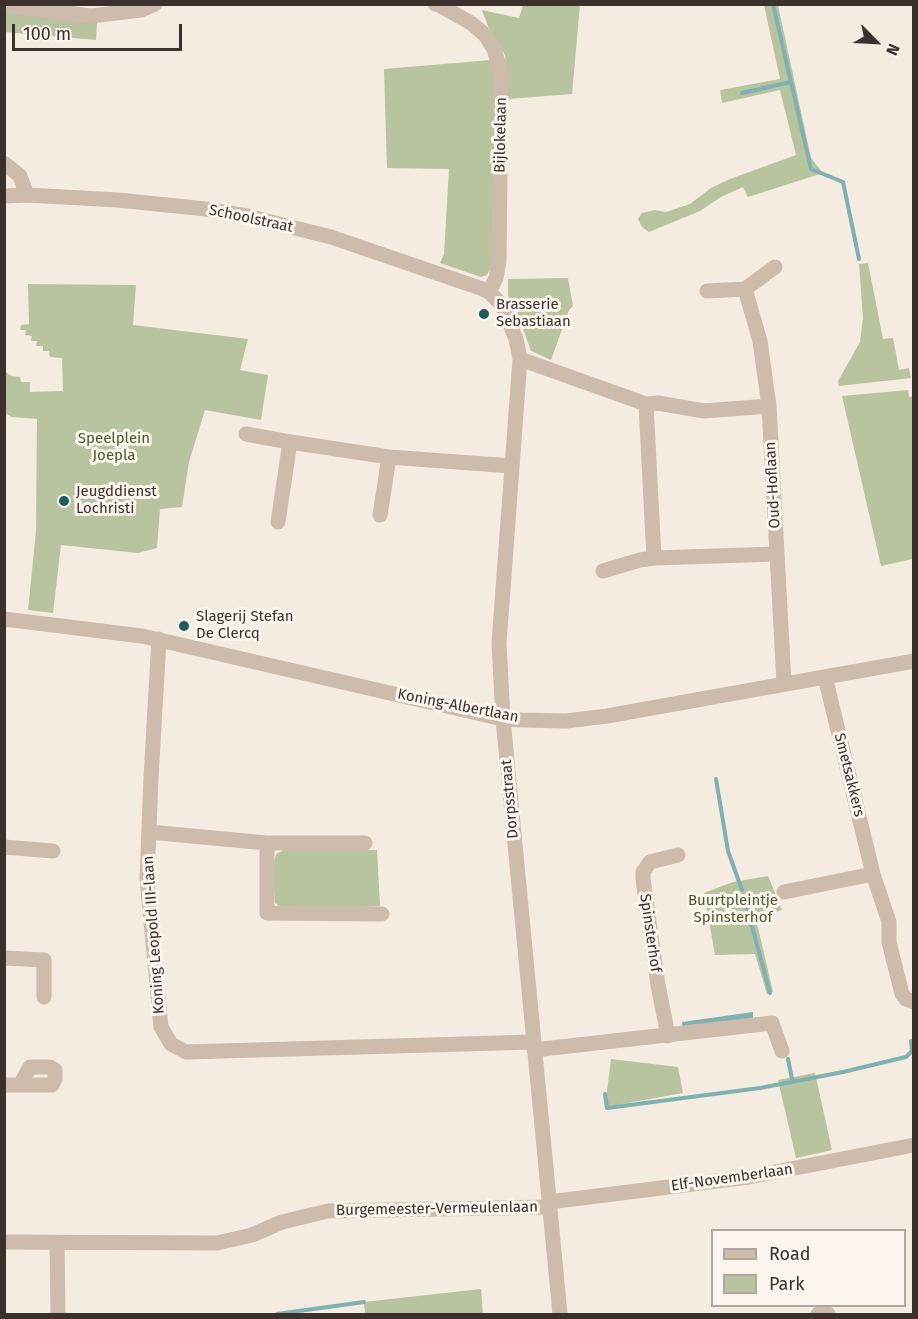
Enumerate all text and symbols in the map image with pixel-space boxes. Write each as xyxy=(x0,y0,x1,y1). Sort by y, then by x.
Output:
scale bar xyxy=(15,12,184,50)
north arrow xyxy=(846,12,906,72)
text: 100 m xyxy=(23,23,71,45)
text: N xyxy=(882,41,904,58)
street label: Bijlokelaan xyxy=(491,97,511,173)
street label: Schoolstraat xyxy=(207,201,295,237)
place label: Brasserie Sebastiaan xyxy=(496,296,571,331)
marker: Brasserie Sebastiaan xyxy=(477,307,491,321)
park label: Speelplein Joepla xyxy=(78,430,150,465)
street label: Oud-Hoflaan xyxy=(762,441,784,529)
place label: Jeugddienst Lochristi xyxy=(76,483,157,518)
marker: Jeugddienst Lochristi xyxy=(57,494,71,508)
place label: Slagerij Stefan De Clercq xyxy=(196,608,294,643)
marker: Slagerij Stefan De Clercq xyxy=(177,619,191,633)
street label: Koning-Albertlaan xyxy=(396,685,520,727)
street label: Smetsakkers xyxy=(830,731,868,819)
street label: Dorpsstraat xyxy=(498,759,522,839)
street label: Koning Leopold III-laan xyxy=(139,855,169,1015)
park label: Buurtpleintje Spinsterhof xyxy=(688,892,778,927)
street label: Spinsterhof xyxy=(636,893,664,973)
street label: Elf-Novemberlaan xyxy=(670,1161,794,1195)
street label: Burgemeester-Vermeulenlaan xyxy=(336,1198,538,1220)
legend xyxy=(711,1229,906,1307)
text: Road xyxy=(769,1243,811,1265)
text: Park xyxy=(769,1273,804,1295)

